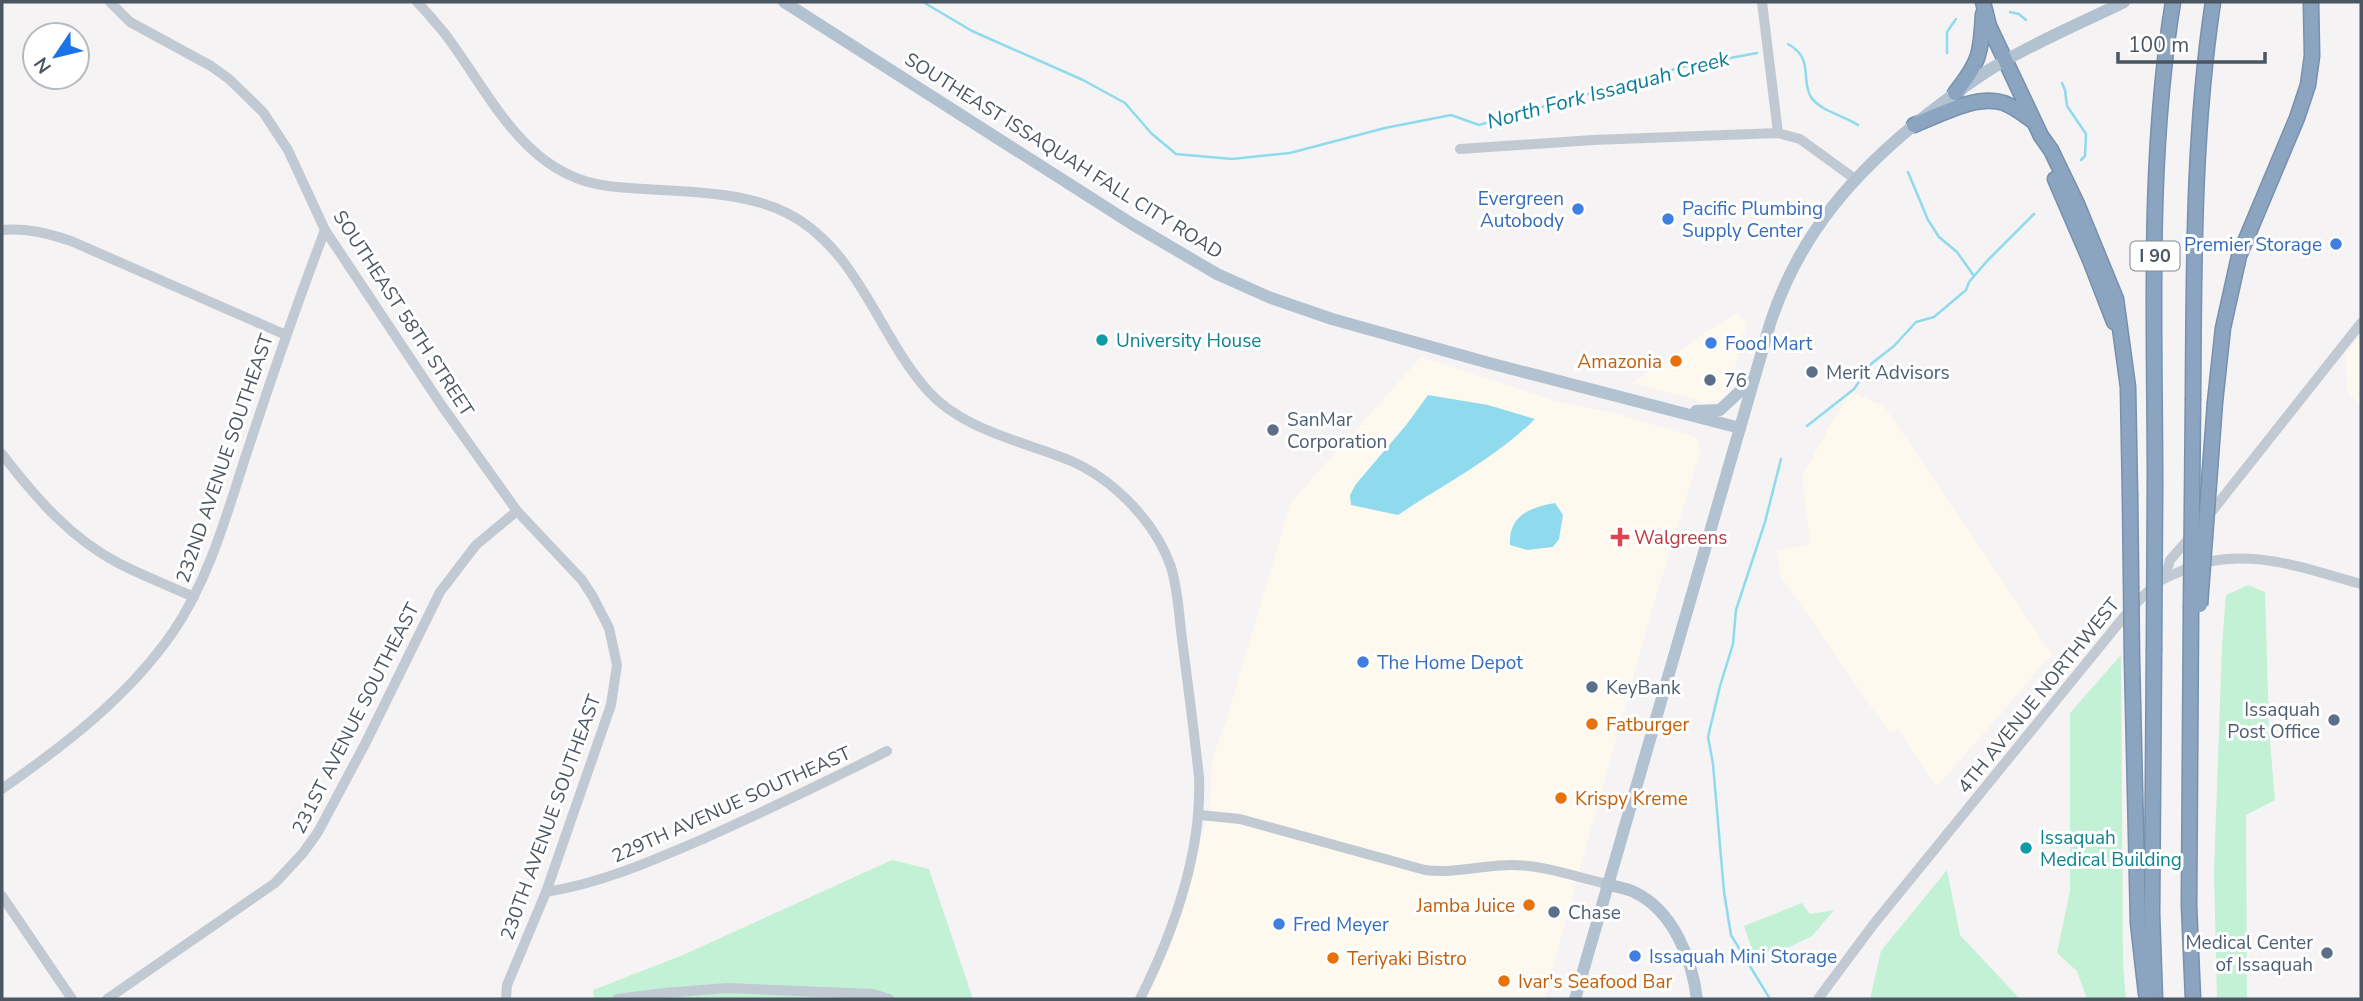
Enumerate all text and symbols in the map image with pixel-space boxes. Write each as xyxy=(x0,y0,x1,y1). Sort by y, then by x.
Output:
north arrow xyxy=(21,21,91,91)
scale bar xyxy=(2118,21,2265,65)
text: 100 m xyxy=(2128,31,2189,59)
water label: North Fork Issaquah Creek xyxy=(1484,44,1733,136)
street label: SOUTHEAST ISSAQUAH FALL CITY ROAD xyxy=(899,47,1228,265)
text: N xyxy=(28,52,58,78)
place label: Evergreen Autobody xyxy=(1478,186,1564,234)
place label: Pacific Plumbing Supply Center xyxy=(1682,196,1823,244)
marker: Evergreen Autobody xyxy=(1570,201,1586,217)
street label: SOUTHEAST 58TH STREET xyxy=(327,206,480,422)
marker: Pacific Plumbing Supply Center xyxy=(1660,211,1676,227)
place label: Premier Storage xyxy=(2184,232,2322,258)
marker: Premier Storage xyxy=(2328,236,2344,252)
road number: I 90 xyxy=(2130,242,2180,270)
place label: University House xyxy=(1116,328,1261,354)
street label: 232ND AVENUE SOUTHEAST xyxy=(170,330,280,586)
place label: Food Mart xyxy=(1725,331,1813,357)
marker: University House xyxy=(1094,332,1110,348)
marker: Food Mart xyxy=(1703,335,1719,351)
place label: Amazonia xyxy=(1577,349,1662,375)
marker: Amazonia xyxy=(1668,353,1684,369)
place label: Merit Advisors xyxy=(1826,360,1950,386)
marker: Merit Advisors xyxy=(1804,364,1820,380)
place label: 76 xyxy=(1724,368,1747,394)
marker: 76 xyxy=(1702,372,1718,388)
place label: SanMar Corporation xyxy=(1287,407,1387,455)
marker: SanMar Corporation xyxy=(1265,422,1281,438)
place label: Walgreens xyxy=(1634,525,1727,551)
marker: Walgreens xyxy=(1612,529,1628,545)
street label: 4TH AVENUE NORTHWEST xyxy=(1952,592,2126,799)
street label: 231ST AVENUE SOUTHEAST xyxy=(286,598,426,838)
place label: The Home Depot xyxy=(1377,650,1523,676)
marker: The Home Depot xyxy=(1355,654,1371,670)
place label: KeyBank xyxy=(1606,675,1681,701)
marker: KeyBank xyxy=(1584,679,1600,695)
street label: 230TH AVENUE SOUTHEAST xyxy=(494,691,608,944)
place label: Issaquah Post Office xyxy=(2227,697,2320,745)
place label: Fatburger xyxy=(1606,712,1689,738)
marker: Issaquah Post Office xyxy=(2326,712,2342,728)
marker: Fatburger xyxy=(1584,716,1600,732)
street label: 229TH AVENUE SOUTHEAST xyxy=(608,740,856,870)
place label: Krispy Kreme xyxy=(1575,786,1688,812)
marker: Krispy Kreme xyxy=(1553,790,1569,806)
place label: Issaquah Medical Building xyxy=(2040,825,2182,873)
marker: Issaquah Medical Building xyxy=(2018,840,2034,856)
place label: Jamba Juice xyxy=(1416,893,1515,919)
marker: Jamba Juice xyxy=(1521,897,1537,913)
place label: Chase xyxy=(1568,900,1621,926)
marker: Chase xyxy=(1546,904,1562,920)
place label: Fred Meyer xyxy=(1293,912,1389,938)
marker: Fred Meyer xyxy=(1271,916,1287,932)
place label: Medical Center of Issaquah xyxy=(2185,930,2313,978)
place label: Issaquah Mini Storage xyxy=(1649,944,1837,970)
marker: Medical Center of Issaquah xyxy=(2319,945,2335,961)
place label: Teriyaki Bistro xyxy=(1347,946,1467,972)
marker: Issaquah Mini Storage xyxy=(1627,948,1643,964)
marker: Teriyaki Bistro xyxy=(1325,950,1341,966)
place label: Ivar's Seafood Bar xyxy=(1518,969,1672,995)
marker: Ivar's Seafood Bar xyxy=(1496,973,1512,989)

